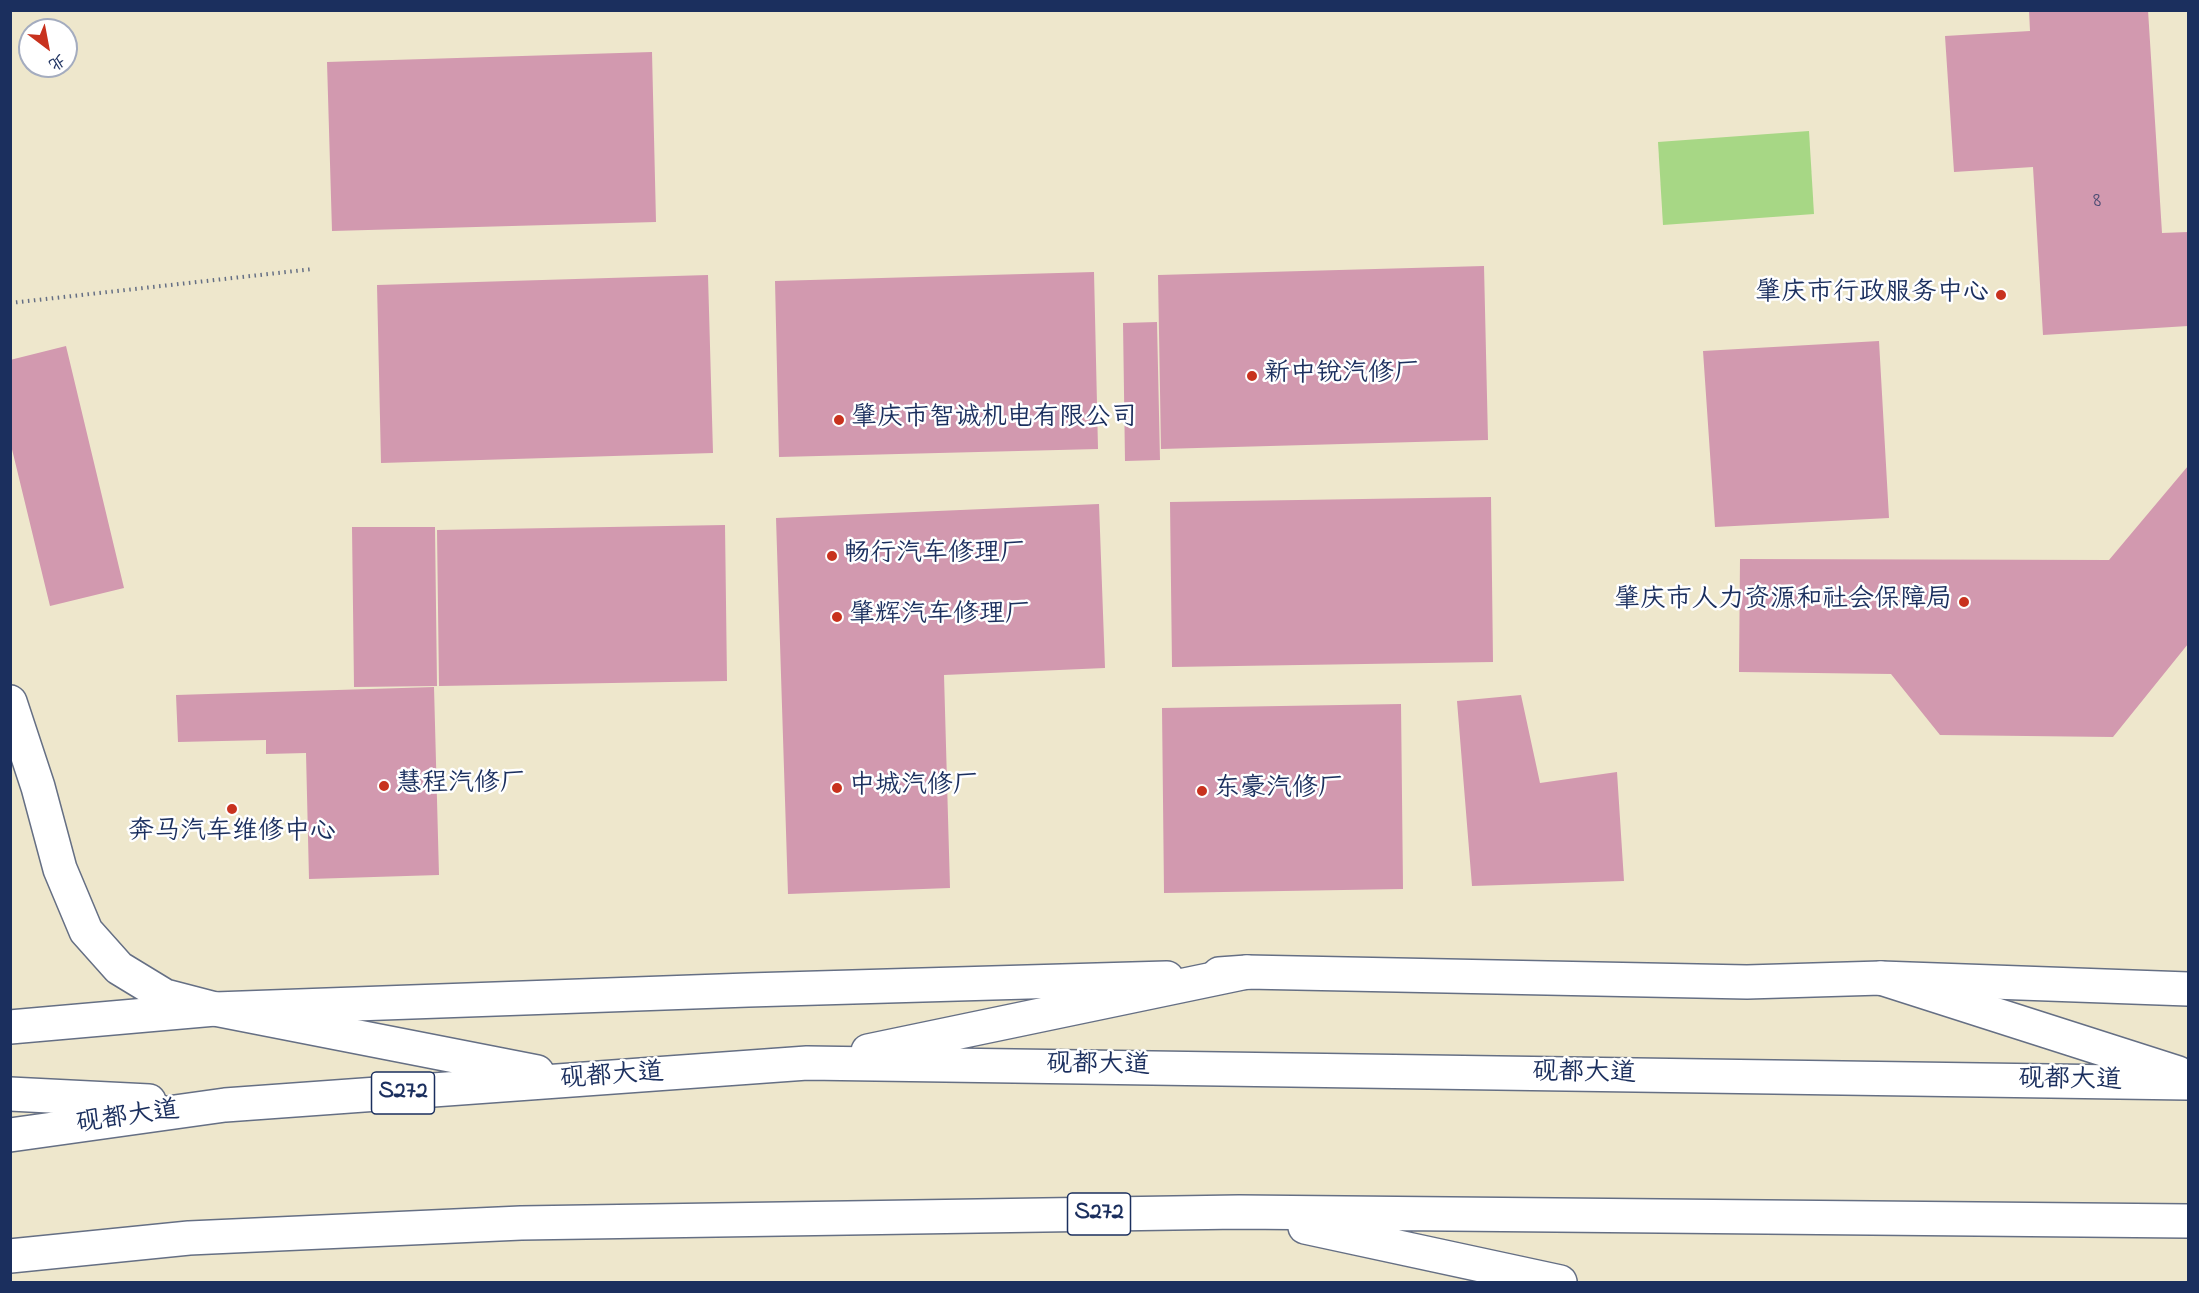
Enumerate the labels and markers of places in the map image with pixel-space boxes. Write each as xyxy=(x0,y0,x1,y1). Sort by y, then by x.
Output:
place label: 肇庆市行政服务中心 xyxy=(1755,279,1989,311)
marker: 肇庆市行政服务中心 xyxy=(1994,288,2008,302)
place label: 新中锐汽修厂 xyxy=(1264,360,1420,392)
marker: 新中锐汽修厂 xyxy=(1245,369,1259,383)
place label: 肇庆市智诚机电有限公司 xyxy=(851,404,1137,436)
marker: 肇庆市智诚机电有限公司 xyxy=(832,413,846,427)
place label: 畅行汽车修理厂 xyxy=(844,540,1026,572)
marker: 畅行汽车修理厂 xyxy=(825,549,839,563)
place label: 肇庆市人力资源和社会保障局 xyxy=(1614,586,1952,618)
marker: 肇庆市人力资源和社会保障局 xyxy=(1957,595,1971,609)
place label: 肇辉汽车修理厂 xyxy=(849,601,1031,633)
marker: 肇辉汽车修理厂 xyxy=(830,610,844,624)
place label: 慧程汽修厂 xyxy=(396,770,526,802)
place label: 中城汽修厂 xyxy=(849,772,979,804)
place label: 东豪汽修厂 xyxy=(1214,775,1344,807)
marker: 慧程汽修厂 xyxy=(377,779,391,793)
marker: 中城汽修厂 xyxy=(830,781,844,795)
marker: 东豪汽修厂 xyxy=(1195,784,1209,798)
marker: 奔马汽车维修中心 xyxy=(225,802,239,816)
place label: 奔马汽车维修中心 xyxy=(128,818,336,850)

